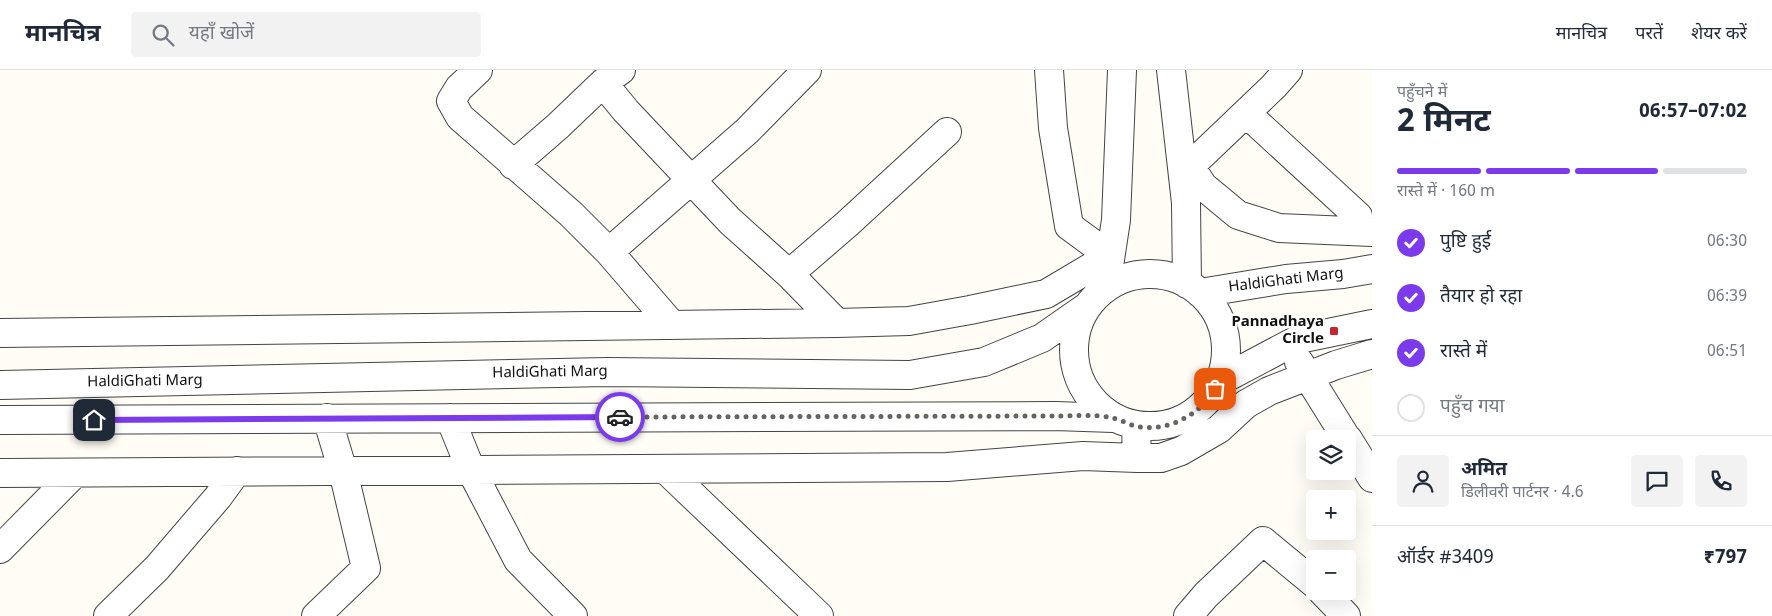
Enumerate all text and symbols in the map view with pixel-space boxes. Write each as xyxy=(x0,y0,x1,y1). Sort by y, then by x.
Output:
search box xyxy=(131,12,481,57)
text: मानचित्र xyxy=(25,19,101,51)
icon: search xyxy=(149,21,177,49)
text: यहाँ खोजें xyxy=(189,22,254,47)
text: मानचित्र xyxy=(1556,23,1607,46)
text: परतें xyxy=(1635,23,1663,46)
text: शेयर करें xyxy=(1691,23,1747,46)
text: पहुँचने में xyxy=(1397,83,1447,104)
text: 06:57–07:02 xyxy=(1639,100,1747,125)
text: 2 मिनट xyxy=(1397,102,1491,144)
text: रास्ते में · 160 m xyxy=(1397,182,1495,203)
icon: check xyxy=(1397,229,1425,257)
text: पुष्टि हुई xyxy=(1440,230,1491,255)
text: 06:30 xyxy=(1707,232,1747,253)
street label: HaldiGhati Marg xyxy=(1227,265,1345,297)
icon: check xyxy=(1397,284,1425,312)
text: तैयार हो रहा xyxy=(1440,285,1522,310)
text: 06:39 xyxy=(1707,287,1747,308)
place label: Pannadhaya Circle xyxy=(1231,313,1324,349)
marker: Pannadhaya Circle xyxy=(1328,325,1340,337)
icon: check xyxy=(1397,339,1425,367)
text: रास्ते में xyxy=(1440,340,1487,365)
text: 06:51 xyxy=(1707,342,1747,363)
street label: HaldiGhati Marg xyxy=(492,362,608,384)
pin xyxy=(1194,368,1236,410)
street label: HaldiGhati Marg xyxy=(87,371,203,393)
icon: bag xyxy=(1201,375,1229,403)
courier xyxy=(595,392,645,442)
text: पहुँच गया xyxy=(1440,395,1505,420)
pin xyxy=(73,399,115,441)
icon: car xyxy=(606,403,634,431)
icon: home xyxy=(80,406,108,434)
map controls xyxy=(1306,430,1356,600)
button: layers xyxy=(1306,430,1356,480)
button: person xyxy=(1397,455,1449,507)
button: chat xyxy=(1631,455,1683,507)
button: phone xyxy=(1695,455,1747,507)
text: अमित xyxy=(1461,458,1507,483)
text: डिलीवरी पार्टनर · 4.6 xyxy=(1461,483,1584,504)
button: + xyxy=(1306,490,1356,540)
text: ऑर्डर #3409 xyxy=(1397,546,1494,571)
text: ₹797 xyxy=(1704,546,1747,571)
button: − xyxy=(1306,550,1356,600)

